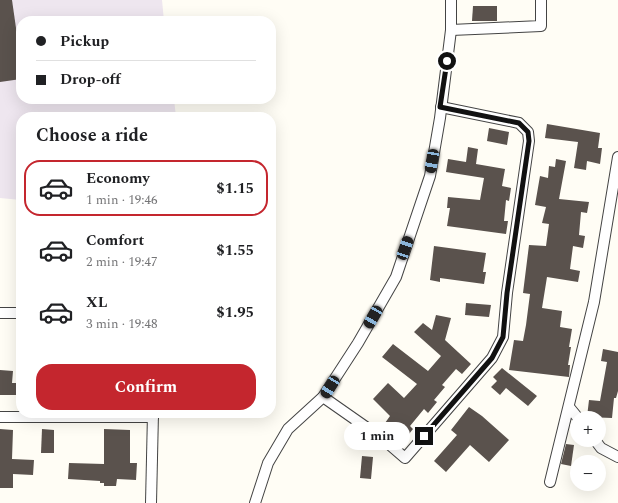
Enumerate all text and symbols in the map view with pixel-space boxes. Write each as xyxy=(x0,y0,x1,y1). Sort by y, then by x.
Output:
text: Pickup xyxy=(60,30,109,53)
route start xyxy=(438,52,456,70)
text: Drop-off xyxy=(60,68,121,91)
text: Choose a ride xyxy=(36,122,148,149)
car xyxy=(424,148,440,174)
text: Economy xyxy=(86,167,150,190)
icon: car xyxy=(38,170,74,206)
text: $1.15 xyxy=(216,177,254,200)
text: 1 min · 19:46 xyxy=(86,190,158,210)
text: Comfort xyxy=(86,229,144,252)
icon: car xyxy=(38,232,74,268)
car xyxy=(395,235,415,261)
text: $1.55 xyxy=(216,239,254,262)
text: 2 min · 19:47 xyxy=(86,252,158,272)
text: XL xyxy=(86,291,107,314)
icon: car xyxy=(38,294,74,330)
text: $1.95 xyxy=(216,301,254,324)
car xyxy=(362,304,384,330)
text: 3 min · 19:48 xyxy=(86,314,158,334)
button: Confirm xyxy=(36,364,256,410)
car xyxy=(319,374,341,400)
map controls xyxy=(570,411,606,491)
button: + xyxy=(570,411,606,447)
callout: 1 min xyxy=(344,422,410,450)
text: 1 min xyxy=(360,426,394,446)
route end xyxy=(415,427,433,445)
button: − xyxy=(570,455,606,491)

